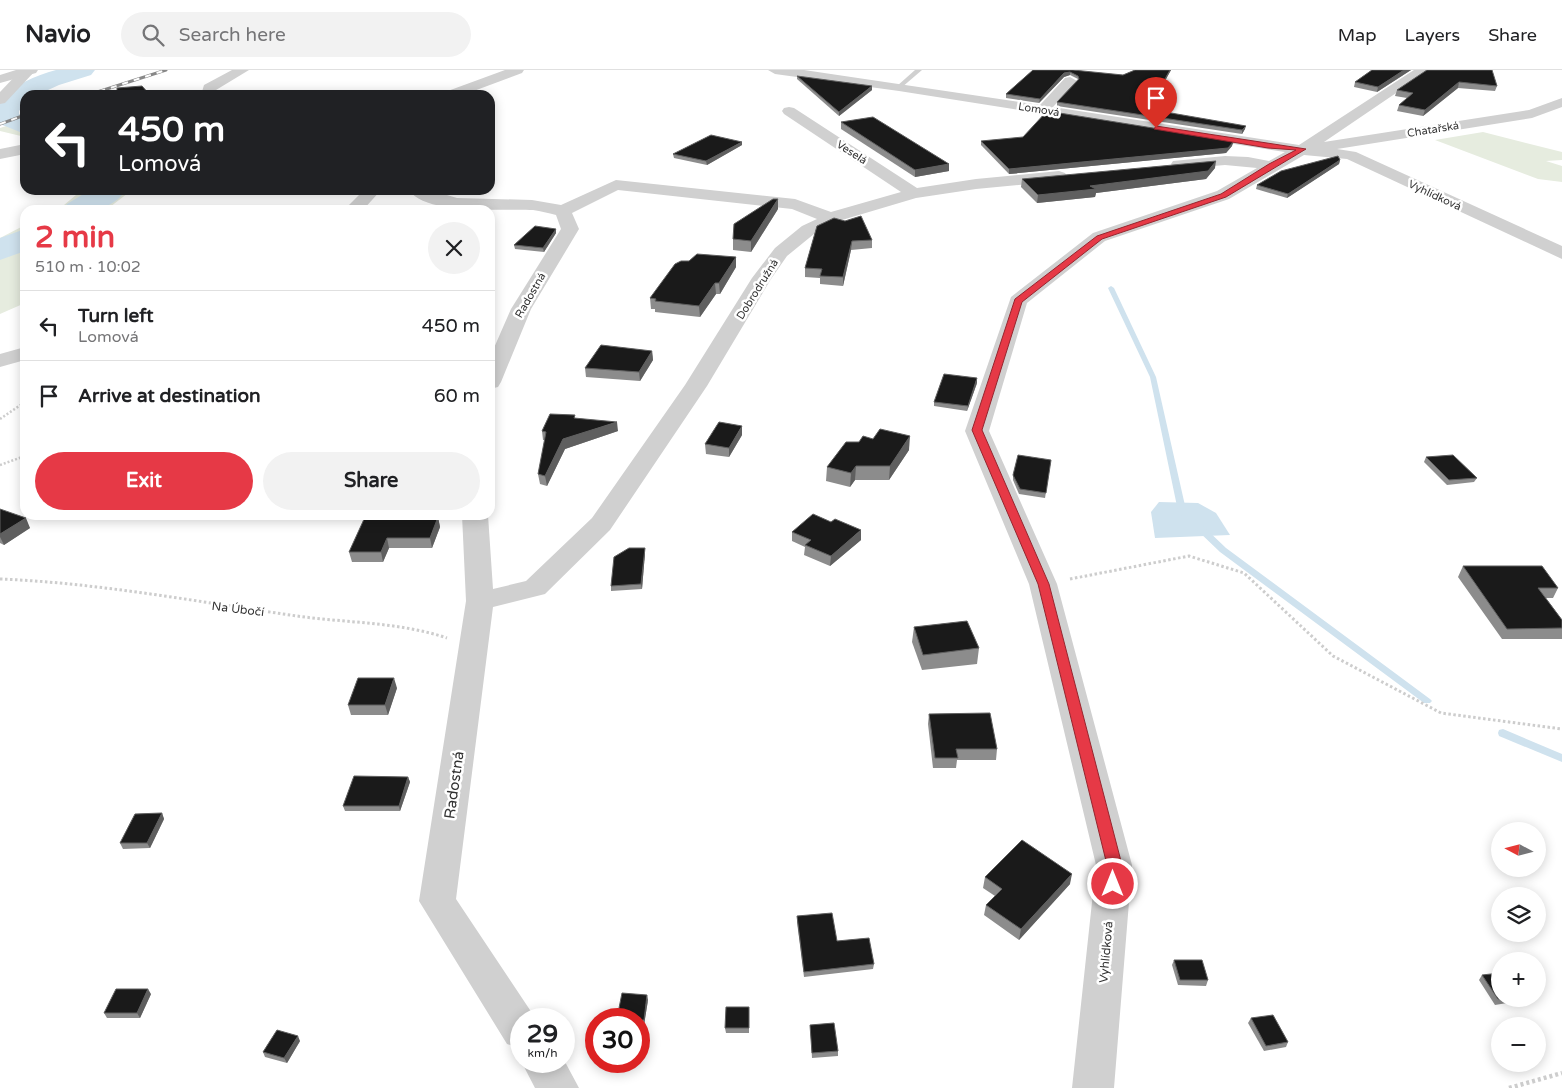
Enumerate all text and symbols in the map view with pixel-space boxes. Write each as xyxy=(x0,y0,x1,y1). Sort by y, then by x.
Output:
search box xyxy=(121,12,471,57)
text: Navio xyxy=(25,20,91,49)
icon: search xyxy=(139,21,167,49)
text: Search here xyxy=(179,24,286,46)
text: Map xyxy=(1338,24,1377,46)
text: Layers xyxy=(1405,24,1460,46)
text: Share xyxy=(1488,24,1537,46)
pin xyxy=(1135,77,1177,128)
icon: arrive xyxy=(1142,84,1170,112)
street label: Lomová xyxy=(1017,100,1061,119)
text: 450 m xyxy=(118,109,225,151)
icon: left xyxy=(35,110,100,175)
street label: Chatařská xyxy=(1406,119,1460,140)
street label: Veselá xyxy=(834,138,869,167)
text: Lomová xyxy=(118,151,201,177)
street label: Vyhlídková xyxy=(1406,178,1463,213)
text: 2 min xyxy=(35,219,115,256)
button: close xyxy=(428,222,480,274)
text: 510 m · 10:02 xyxy=(35,257,141,277)
street label: Dobrodružná xyxy=(734,257,781,322)
street label: Radostná xyxy=(512,270,549,320)
text: Turn left xyxy=(78,305,154,327)
icon: left xyxy=(35,312,63,340)
text: 450 m xyxy=(422,315,480,337)
text: Lomová xyxy=(78,327,139,347)
icon: arrive xyxy=(35,382,63,410)
text: Arrive at destination xyxy=(78,385,261,407)
text: 60 m xyxy=(434,385,480,407)
button: Exit xyxy=(35,452,253,510)
button: Share xyxy=(263,452,480,510)
street label: Na Úbočí xyxy=(211,599,265,619)
street label: Radostná xyxy=(440,750,468,820)
north arrow xyxy=(1491,822,1546,878)
map controls xyxy=(1491,822,1546,1072)
position arrow xyxy=(1086,857,1138,909)
button: layers xyxy=(1491,887,1546,942)
street label: Vyhlídková xyxy=(1096,920,1116,984)
button: + xyxy=(1491,952,1546,1007)
speed limit sign: 30 xyxy=(585,1008,650,1073)
button: − xyxy=(1491,1017,1546,1072)
text: 29 xyxy=(527,1019,558,1049)
text: km/h xyxy=(527,1046,558,1060)

